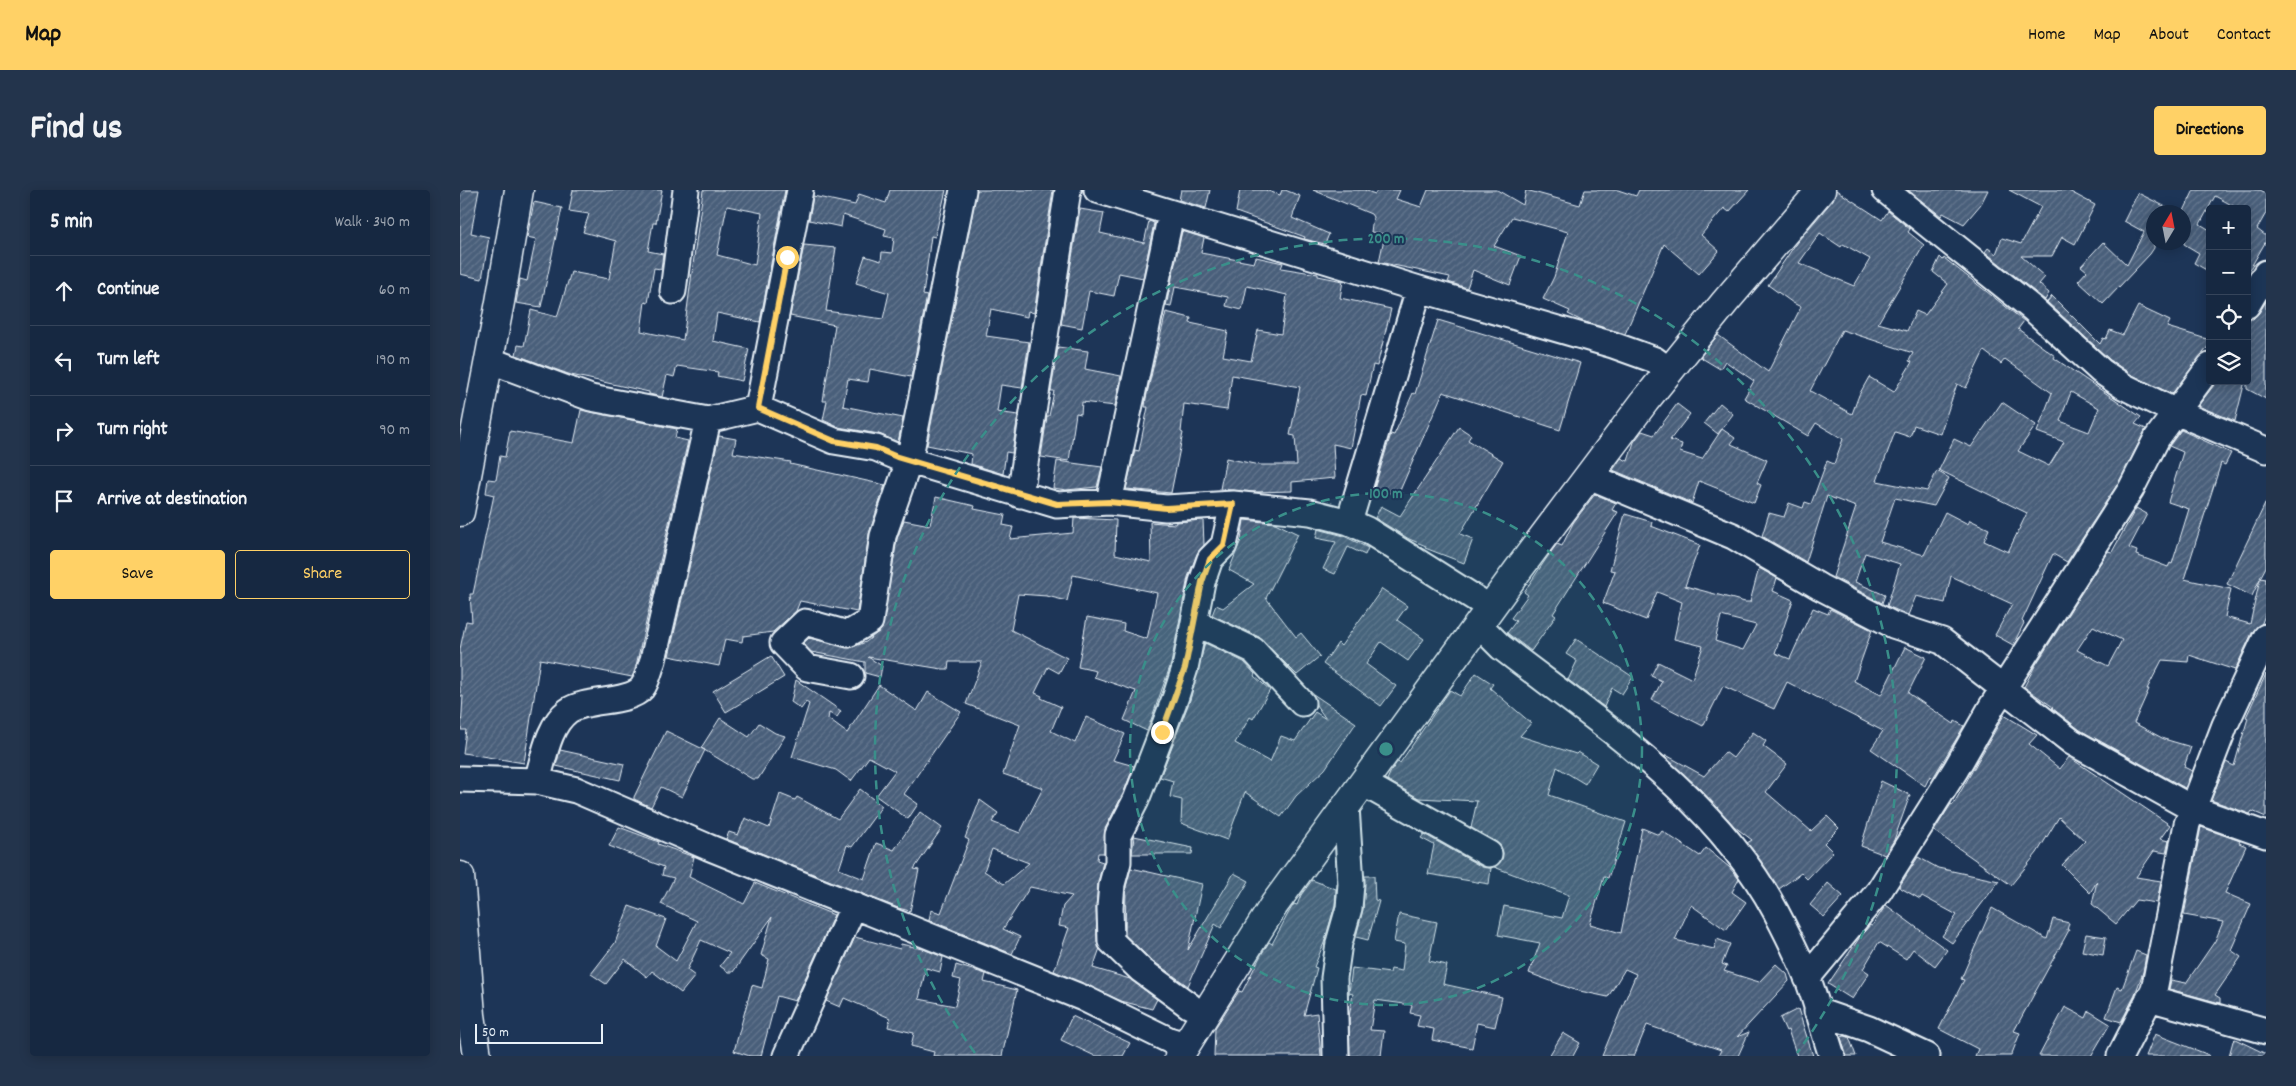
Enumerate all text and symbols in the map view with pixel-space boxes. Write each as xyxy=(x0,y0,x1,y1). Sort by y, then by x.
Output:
text: Map xyxy=(25,18,61,52)
text: Home xyxy=(2028,23,2065,48)
text: Map xyxy=(2093,23,2121,48)
text: About xyxy=(2149,23,2189,48)
text: Contact xyxy=(2217,23,2271,48)
text: Find us xyxy=(30,105,122,155)
button: Directions xyxy=(2154,106,2266,155)
north arrow xyxy=(2146,205,2191,250)
map controls xyxy=(2206,205,2251,385)
button: + xyxy=(2206,205,2251,250)
text: 5 min xyxy=(50,208,93,238)
text: Walk · 340 m xyxy=(335,211,410,234)
text: 200 m xyxy=(1368,229,1404,251)
route start xyxy=(776,246,799,269)
button: − xyxy=(2206,250,2251,295)
icon: ahead xyxy=(50,277,78,305)
text: Continue xyxy=(97,277,159,304)
text: 60 m xyxy=(379,279,410,302)
button: locate xyxy=(2206,295,2251,340)
button: layers xyxy=(2206,340,2251,385)
icon: left xyxy=(50,347,78,375)
text: Turn left xyxy=(97,347,160,374)
text: 190 m xyxy=(376,349,410,372)
icon: right xyxy=(50,417,78,445)
text: Turn right xyxy=(97,417,168,444)
text: 90 m xyxy=(379,419,410,442)
text: 100 m xyxy=(1369,484,1403,506)
icon: arrive xyxy=(50,487,78,515)
text: Arrive at destination xyxy=(97,487,247,514)
button: Save xyxy=(50,550,225,599)
button: Share xyxy=(235,550,410,599)
route end xyxy=(1151,721,1174,744)
centre of rings xyxy=(1377,740,1395,758)
scale bar xyxy=(475,1021,602,1044)
text: 50 m xyxy=(482,1023,509,1043)

